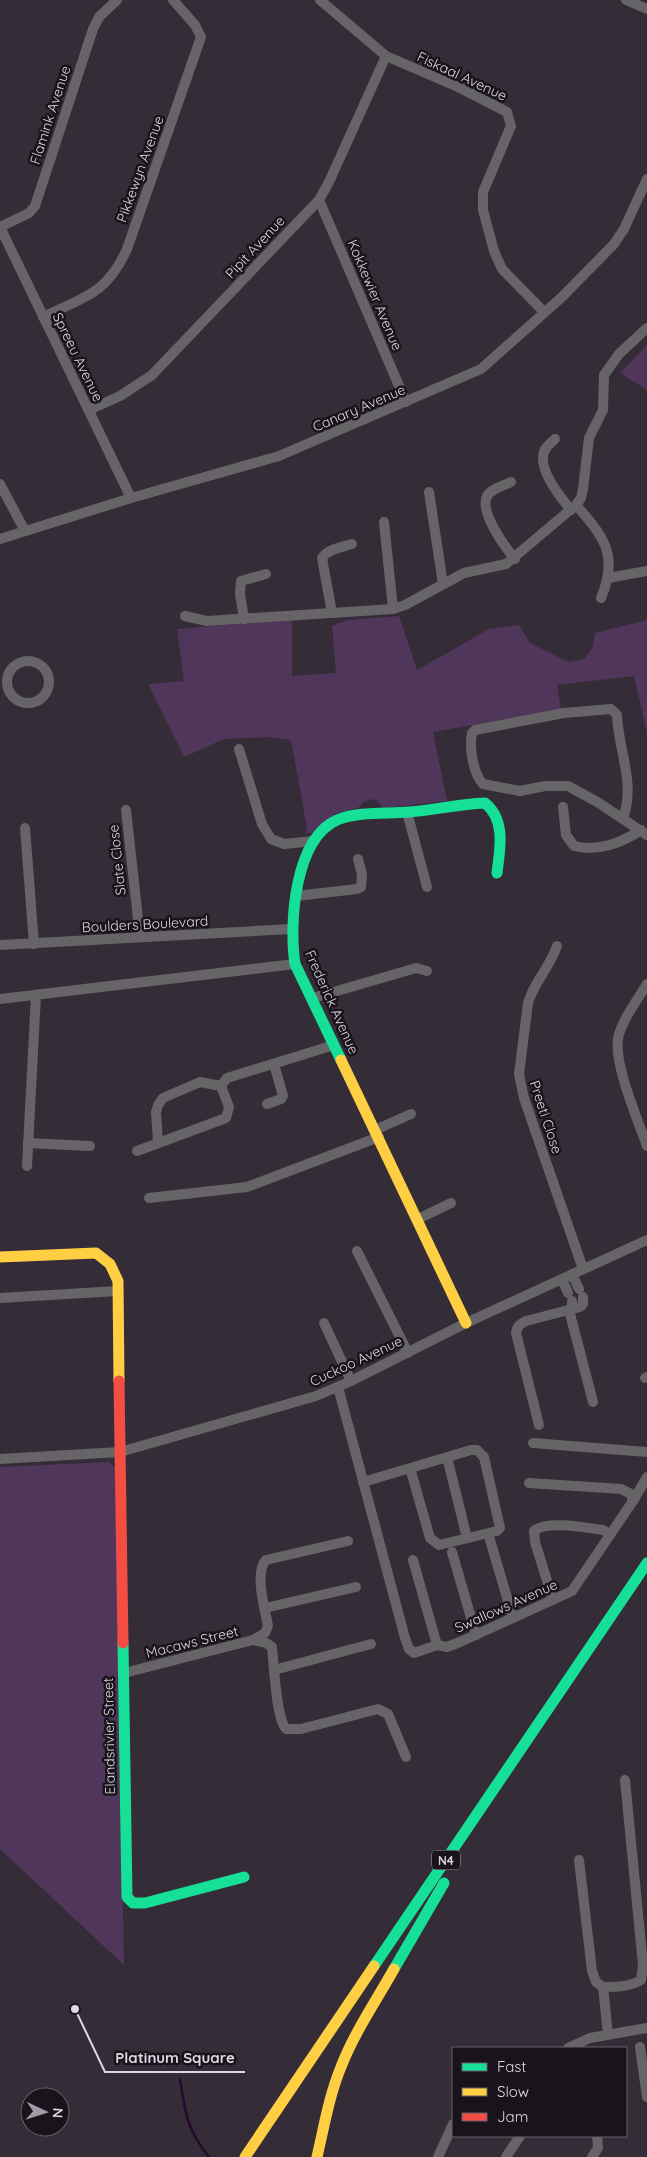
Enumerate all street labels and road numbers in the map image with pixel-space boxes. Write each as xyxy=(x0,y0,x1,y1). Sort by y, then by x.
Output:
street label: Fiskaal Avenue xyxy=(414,47,510,105)
street label: Flamink Avenue xyxy=(26,63,74,167)
street label: Pikkewyn Avenue xyxy=(112,113,168,225)
street label: Pipit Avenue xyxy=(221,212,289,282)
street label: Kokkewier Avenue xyxy=(344,237,406,353)
street label: Spreeu Avenue xyxy=(49,309,107,405)
street label: Canary Avenue xyxy=(310,380,408,436)
street label: Slate Close xyxy=(104,824,130,896)
street label: Boulders Boulevard xyxy=(81,912,209,936)
street label: Frederick Avenue xyxy=(301,947,363,1057)
street label: Preeti Close xyxy=(526,1078,566,1156)
street label: Cuckoo Avenue xyxy=(307,1332,405,1390)
street label: Swallows Avenue xyxy=(452,1575,560,1637)
street label: Macaws Street xyxy=(144,1622,240,1662)
street label: Elandsrivier Street xyxy=(99,1677,119,1795)
road number: N4 xyxy=(432,1850,460,1870)

